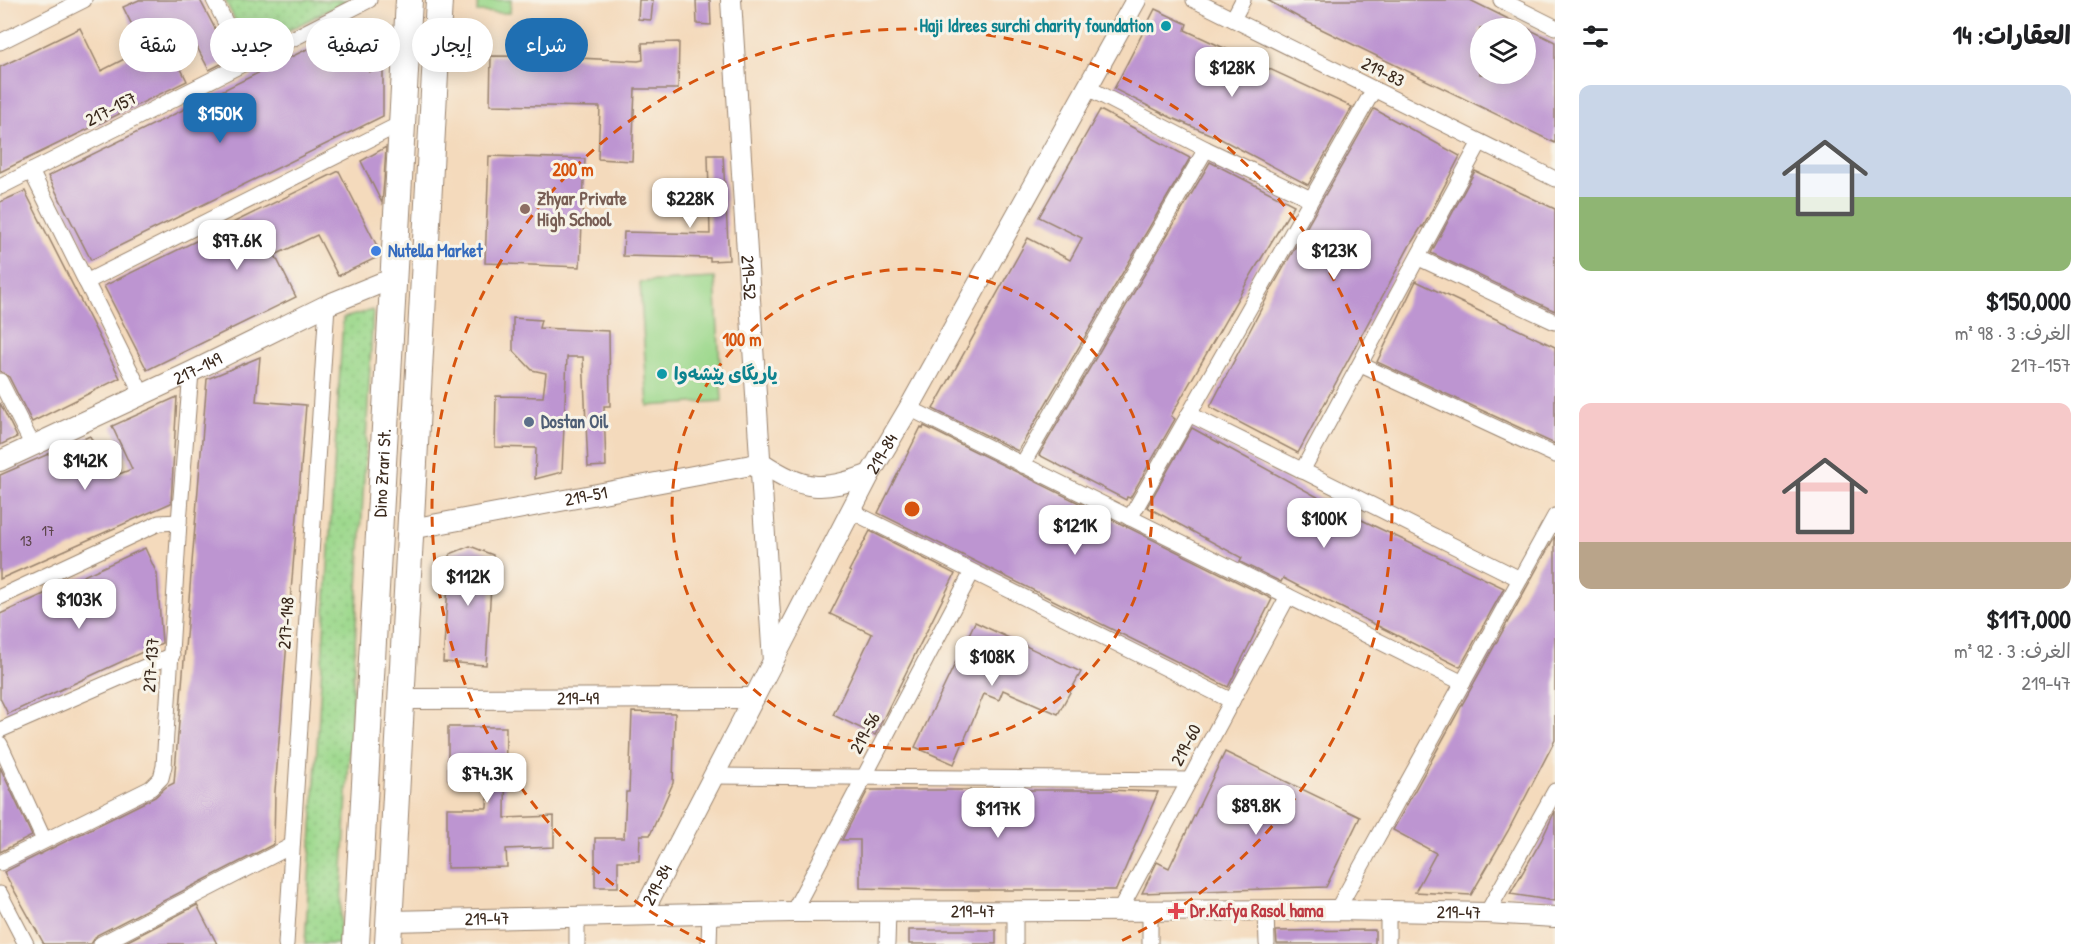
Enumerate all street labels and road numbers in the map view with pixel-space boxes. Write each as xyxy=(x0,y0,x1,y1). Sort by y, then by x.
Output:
street label: 219-83 xyxy=(1358,51,1409,93)
street label: 217-157 xyxy=(81,85,141,132)
street label: 219-52 xyxy=(735,254,763,301)
street label: 217-149 xyxy=(169,346,226,391)
street label: Dino Zrari St. xyxy=(367,428,397,518)
street label: 219-84 xyxy=(860,428,903,479)
street label: 219-51 xyxy=(562,479,609,512)
street label: 217-148 xyxy=(271,596,300,650)
street label: 217-137 xyxy=(136,637,165,693)
street label: 219-49 xyxy=(557,685,600,711)
street label: 219-56 xyxy=(843,708,886,758)
street label: 219-60 xyxy=(1164,719,1207,770)
street label: 219-84 xyxy=(636,859,678,909)
street label: 219-47 xyxy=(951,898,995,923)
street label: 219-47 xyxy=(1436,899,1481,925)
street label: 219-47 xyxy=(464,905,510,931)

